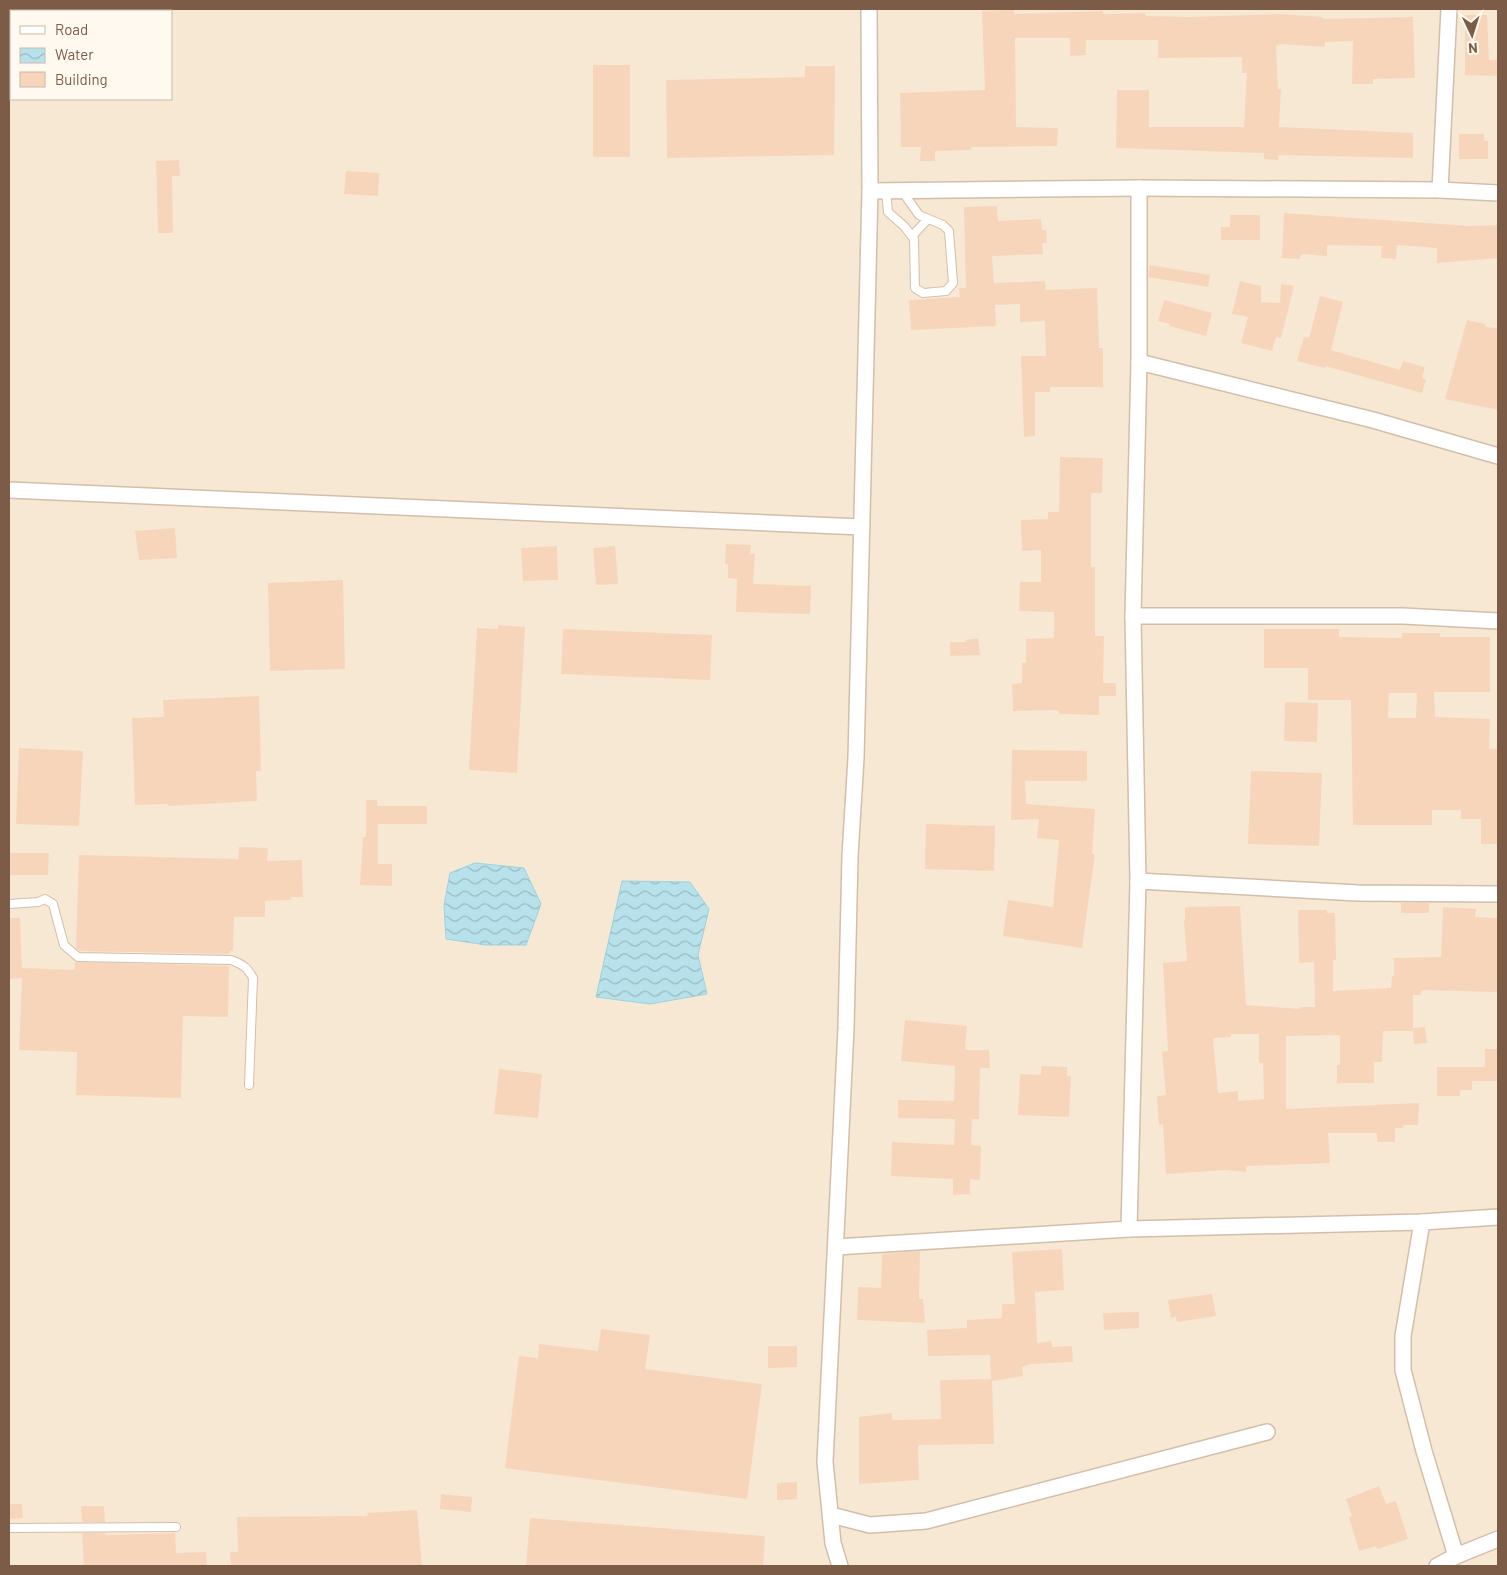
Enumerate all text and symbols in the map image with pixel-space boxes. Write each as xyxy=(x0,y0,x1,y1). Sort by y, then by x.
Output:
legend xyxy=(10,10,172,100)
north arrow xyxy=(1447,10,1497,60)
text: Road xyxy=(55,20,88,38)
text: N xyxy=(1468,40,1478,57)
text: Water xyxy=(55,45,94,63)
text: Building xyxy=(55,70,108,88)

